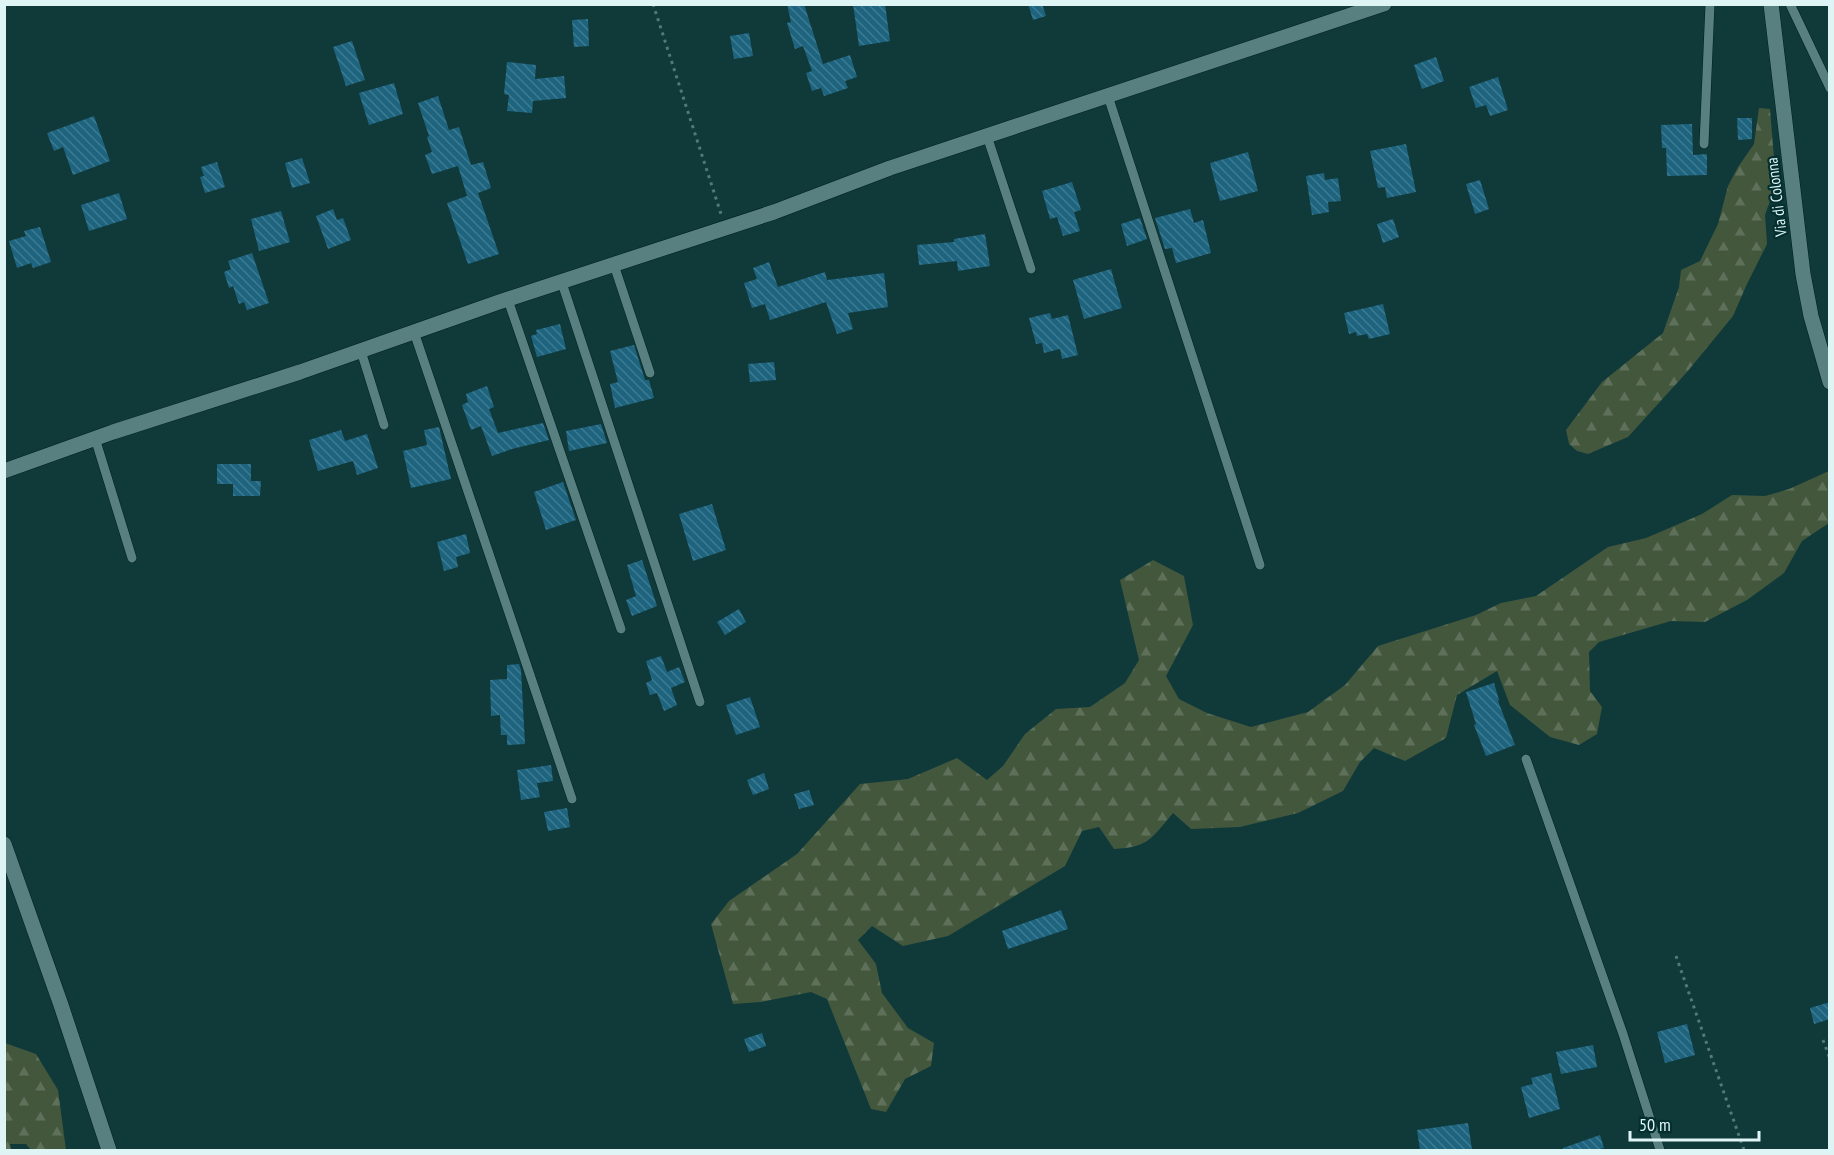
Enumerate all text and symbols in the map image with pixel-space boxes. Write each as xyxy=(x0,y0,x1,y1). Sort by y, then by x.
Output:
street label: Via di Colonna xyxy=(1761,156,1791,239)
scale bar xyxy=(1630,1104,1759,1142)
text: 50 m xyxy=(1639,1113,1671,1136)

